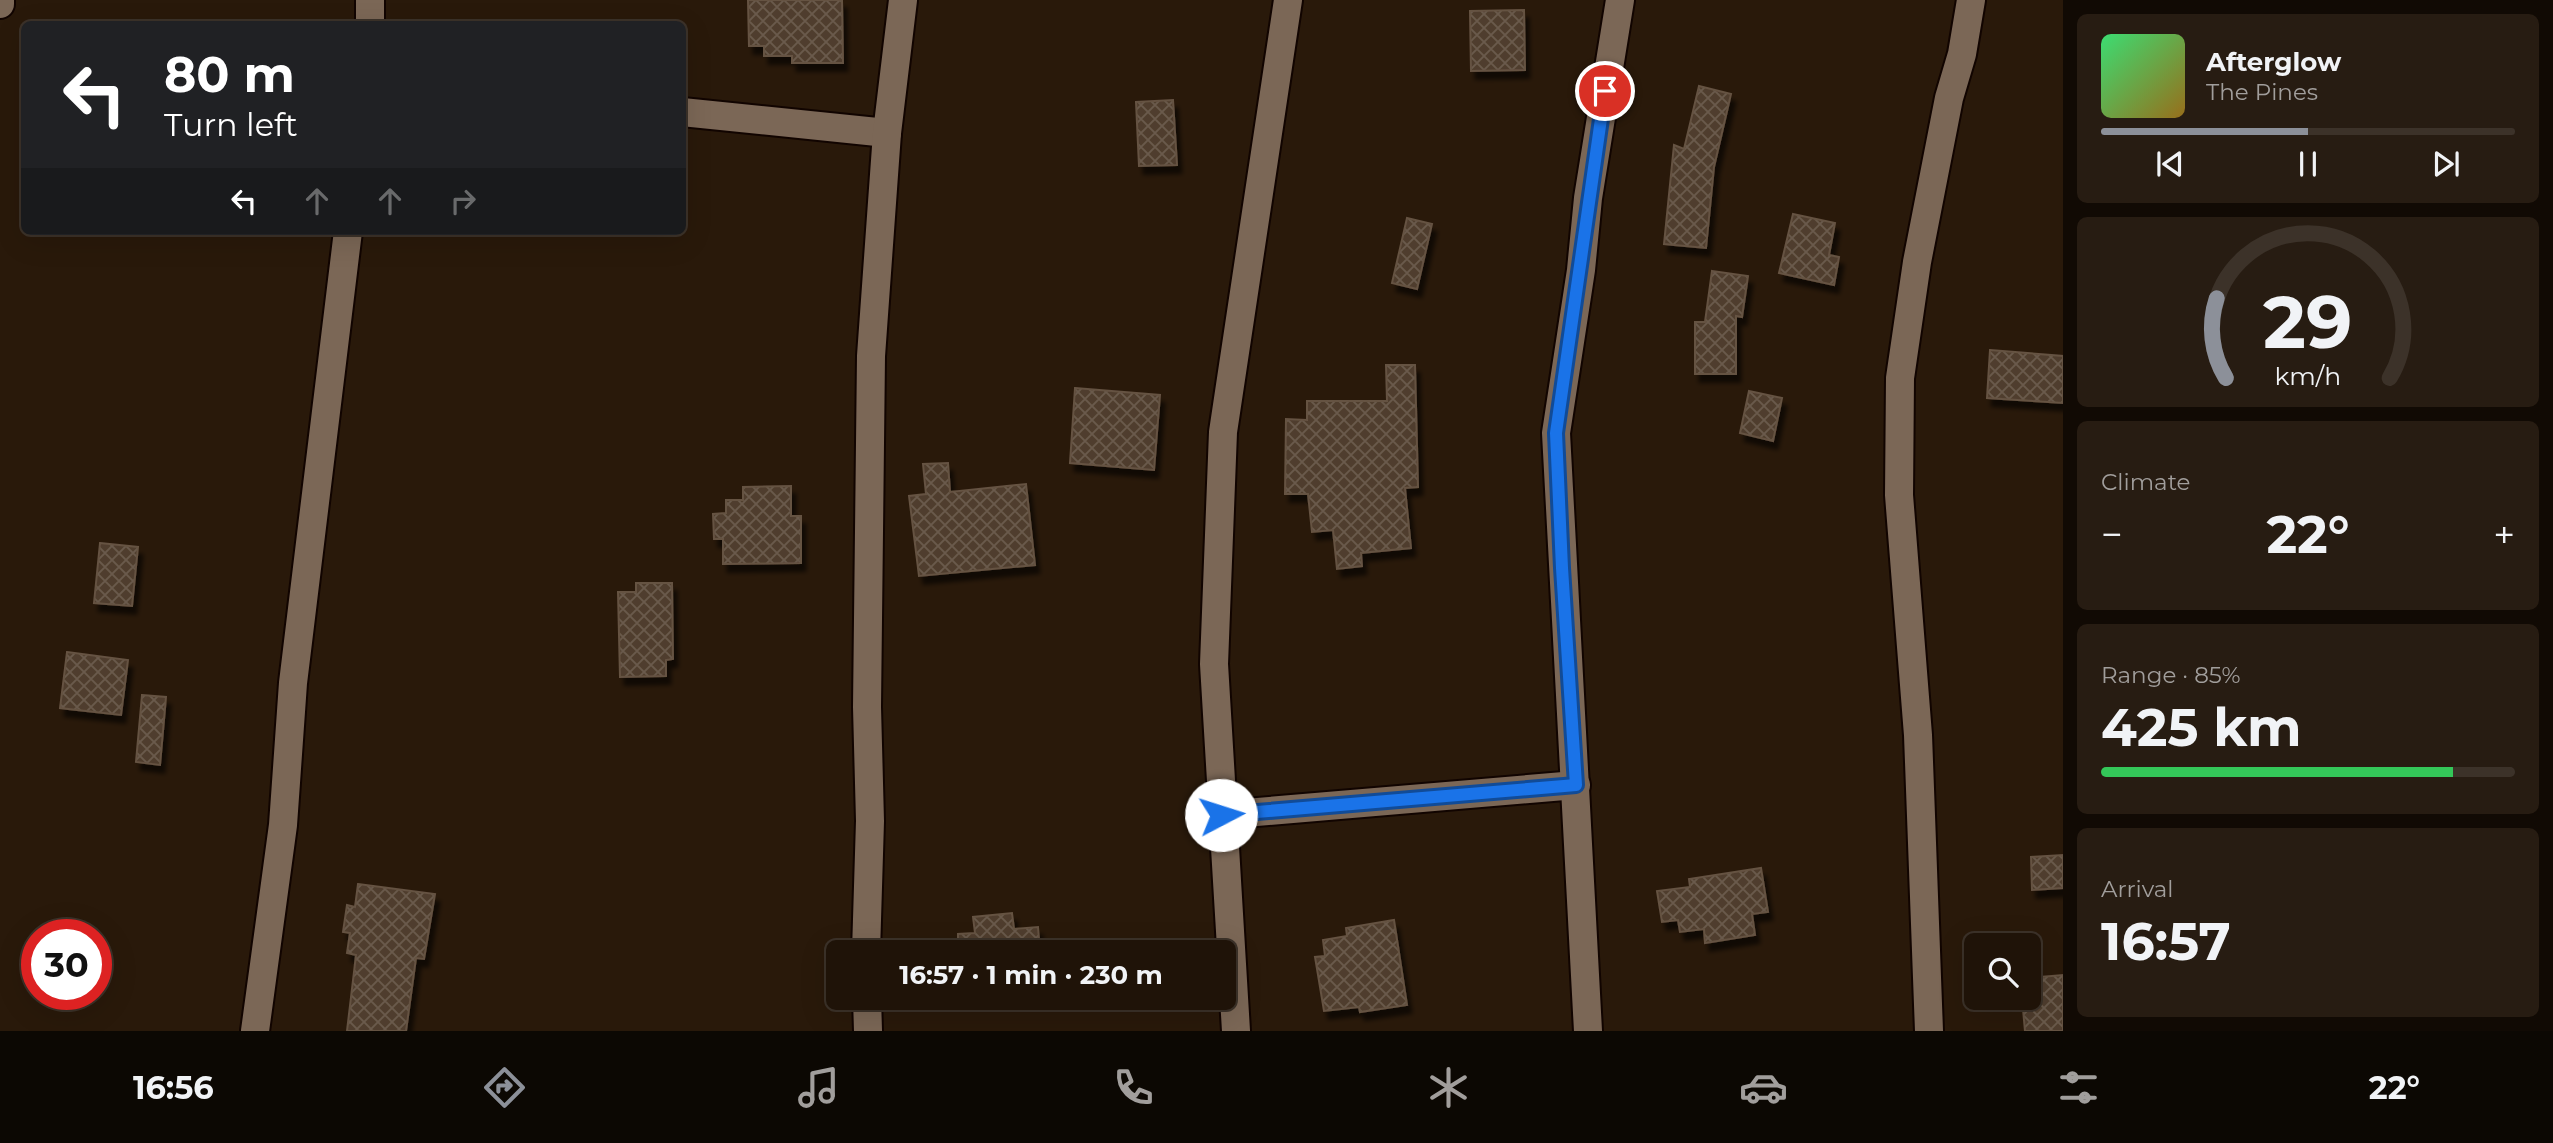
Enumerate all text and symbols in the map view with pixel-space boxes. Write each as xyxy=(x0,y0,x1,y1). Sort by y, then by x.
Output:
text: 80 m xyxy=(164,45,295,104)
text: Afterglow xyxy=(2206,46,2341,78)
icon: left xyxy=(49,49,140,140)
pin xyxy=(1575,61,1635,121)
icon: arrive xyxy=(1586,72,1624,110)
text: The Pines xyxy=(2206,78,2318,106)
text: Turn left xyxy=(164,105,298,144)
icon: previous xyxy=(2151,145,2189,183)
icon: pause xyxy=(2289,145,2327,183)
icon: next xyxy=(2427,145,2465,183)
icon: left xyxy=(225,182,263,220)
icon: ahead xyxy=(298,182,336,220)
icon: ahead xyxy=(371,182,409,220)
icon: right xyxy=(444,182,482,220)
text: 29 xyxy=(2263,279,2353,367)
text: km/h xyxy=(2275,361,2341,391)
text: Climate xyxy=(2101,468,2190,496)
text: 22° xyxy=(2266,503,2350,566)
text: − xyxy=(2101,511,2123,558)
text: + xyxy=(2493,511,2515,558)
text: Range · 85% xyxy=(2101,661,2241,689)
text: 425 km xyxy=(2101,696,2302,759)
position arrow xyxy=(1184,778,1258,852)
text: Arrival xyxy=(2101,875,2174,903)
text: 16:57 xyxy=(2101,910,2231,973)
speed limit sign: 30 xyxy=(21,919,112,1010)
map controls xyxy=(1964,933,2041,1010)
button: search xyxy=(1964,933,2041,1010)
text: 16:57 · 1 min · 230 m xyxy=(899,959,1163,991)
icon: directions xyxy=(480,1063,529,1112)
icon: music xyxy=(794,1063,843,1112)
icon: phone xyxy=(1109,1063,1158,1112)
icon: climate xyxy=(1424,1063,1473,1112)
icon: car xyxy=(1739,1063,1788,1112)
icon: filters xyxy=(2054,1063,2103,1112)
text: 16:56 xyxy=(133,1068,214,1107)
text: 22° xyxy=(2369,1068,2420,1107)

